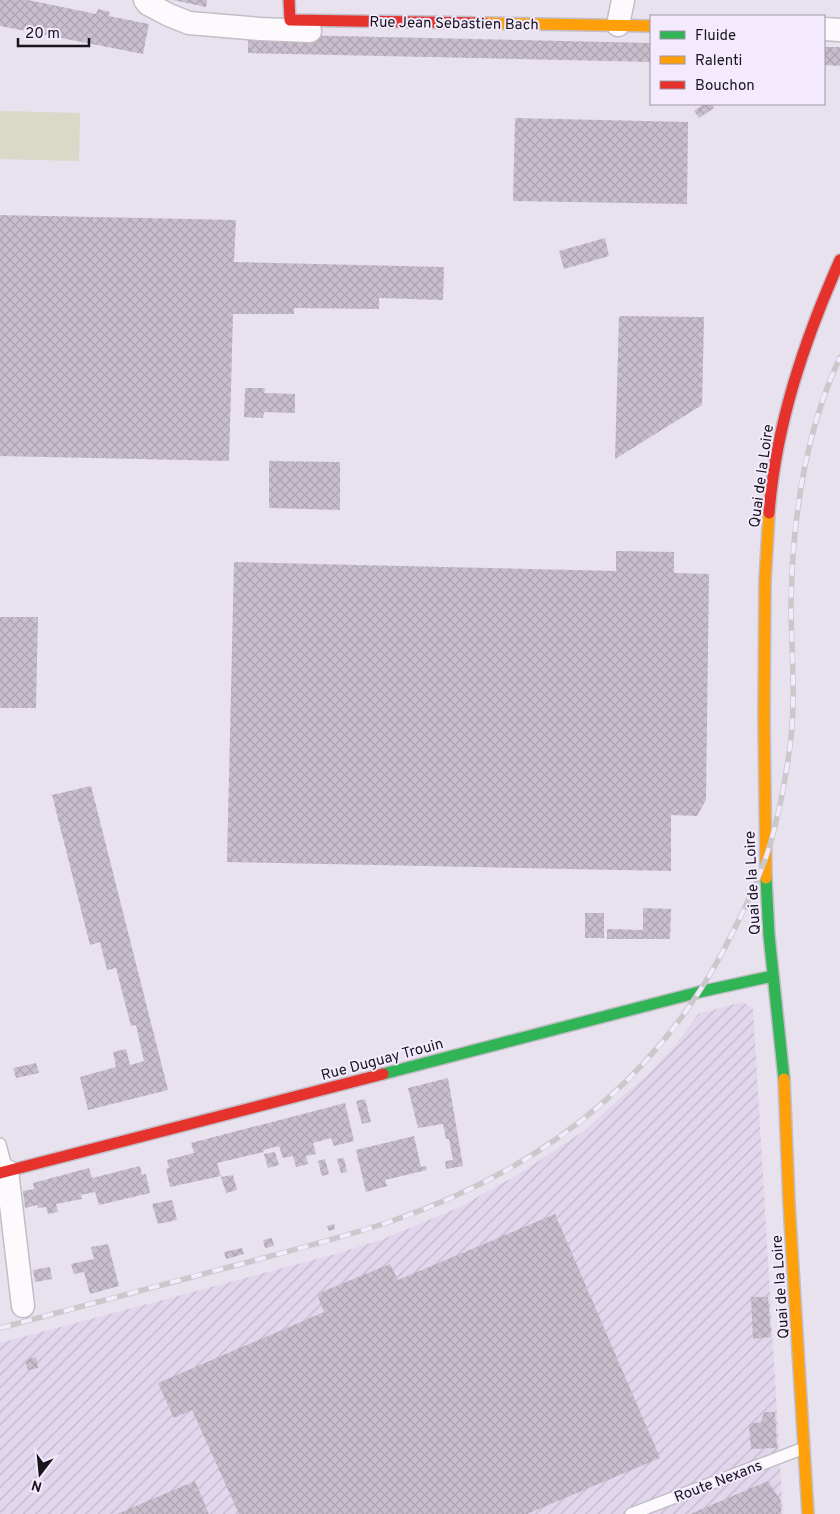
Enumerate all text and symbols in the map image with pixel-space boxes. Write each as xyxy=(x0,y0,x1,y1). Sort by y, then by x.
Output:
street label: Rue Jean Sebastien Bach xyxy=(369,14,539,35)
scale bar xyxy=(18,15,89,47)
legend xyxy=(650,15,825,105)
text: 20 m xyxy=(25,25,60,44)
text: Fluide xyxy=(695,27,736,46)
text: Ralenti xyxy=(695,52,742,71)
text: Bouchon xyxy=(695,77,755,96)
street label: Quai de la Loire xyxy=(746,423,779,529)
street label: Quai de la Loire xyxy=(741,830,766,935)
street label: Rue Duguay Trouin xyxy=(319,1035,446,1086)
street label: Quai de la Loire xyxy=(768,1234,795,1340)
north arrow xyxy=(15,1449,65,1499)
street label: Route Nexans xyxy=(672,1457,765,1508)
text: N xyxy=(30,1475,44,1495)

